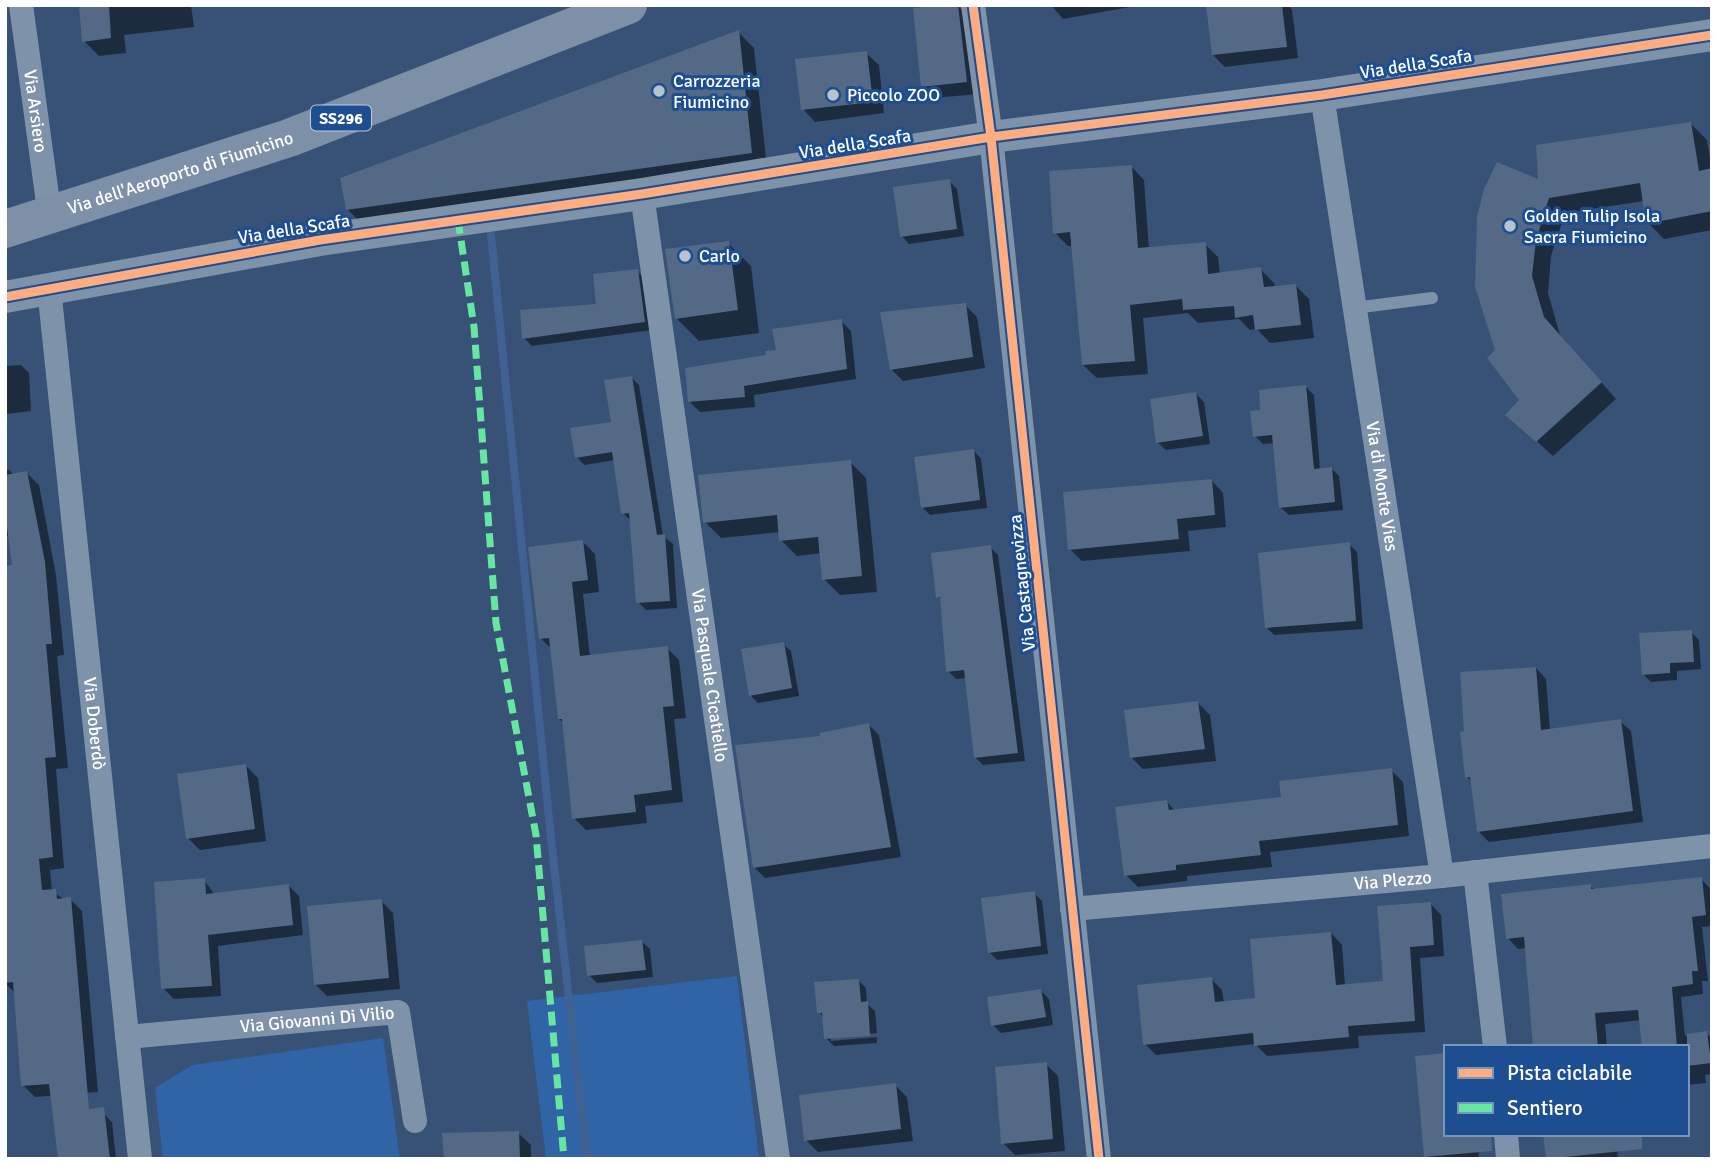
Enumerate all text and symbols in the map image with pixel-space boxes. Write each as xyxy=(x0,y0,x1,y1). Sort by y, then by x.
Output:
street label: Via della Scafa xyxy=(1358,44,1474,84)
street label: Via Arsiero xyxy=(19,68,52,154)
place label: Carrozzeria Fiumicino xyxy=(673,70,761,113)
marker: Carrozzeria Fiumicino xyxy=(651,83,667,99)
place label: Piccolo ZOO xyxy=(847,84,940,106)
marker: Piccolo ZOO xyxy=(825,87,841,103)
road number: SS296 xyxy=(311,106,371,130)
street label: Via della Scafa xyxy=(797,124,913,164)
street label: Via dell'Aeroporto di Fiumicino xyxy=(65,126,296,219)
place label: Golden Tulip Isola Sacra Fiumicino xyxy=(1524,205,1660,248)
street label: Via della Scafa xyxy=(236,209,352,249)
marker: Golden Tulip Isola Sacra Fiumicino xyxy=(1502,218,1518,234)
place label: Carlo xyxy=(699,245,740,267)
marker: Carlo xyxy=(677,248,693,264)
street label: Via di Monte Vies xyxy=(1361,420,1403,553)
street label: Via Castagnevizza xyxy=(1004,513,1040,653)
street label: Via Pasquale Cicatiello xyxy=(687,587,733,763)
street label: Via Doberdò xyxy=(79,676,110,771)
street label: Via Plezzo xyxy=(1353,866,1432,895)
street label: Via Giovanni Di Vilio xyxy=(239,1001,395,1038)
legend xyxy=(1444,1045,1689,1136)
text: Pista ciclabile xyxy=(1507,1060,1632,1086)
text: Sentiero xyxy=(1507,1095,1583,1121)

